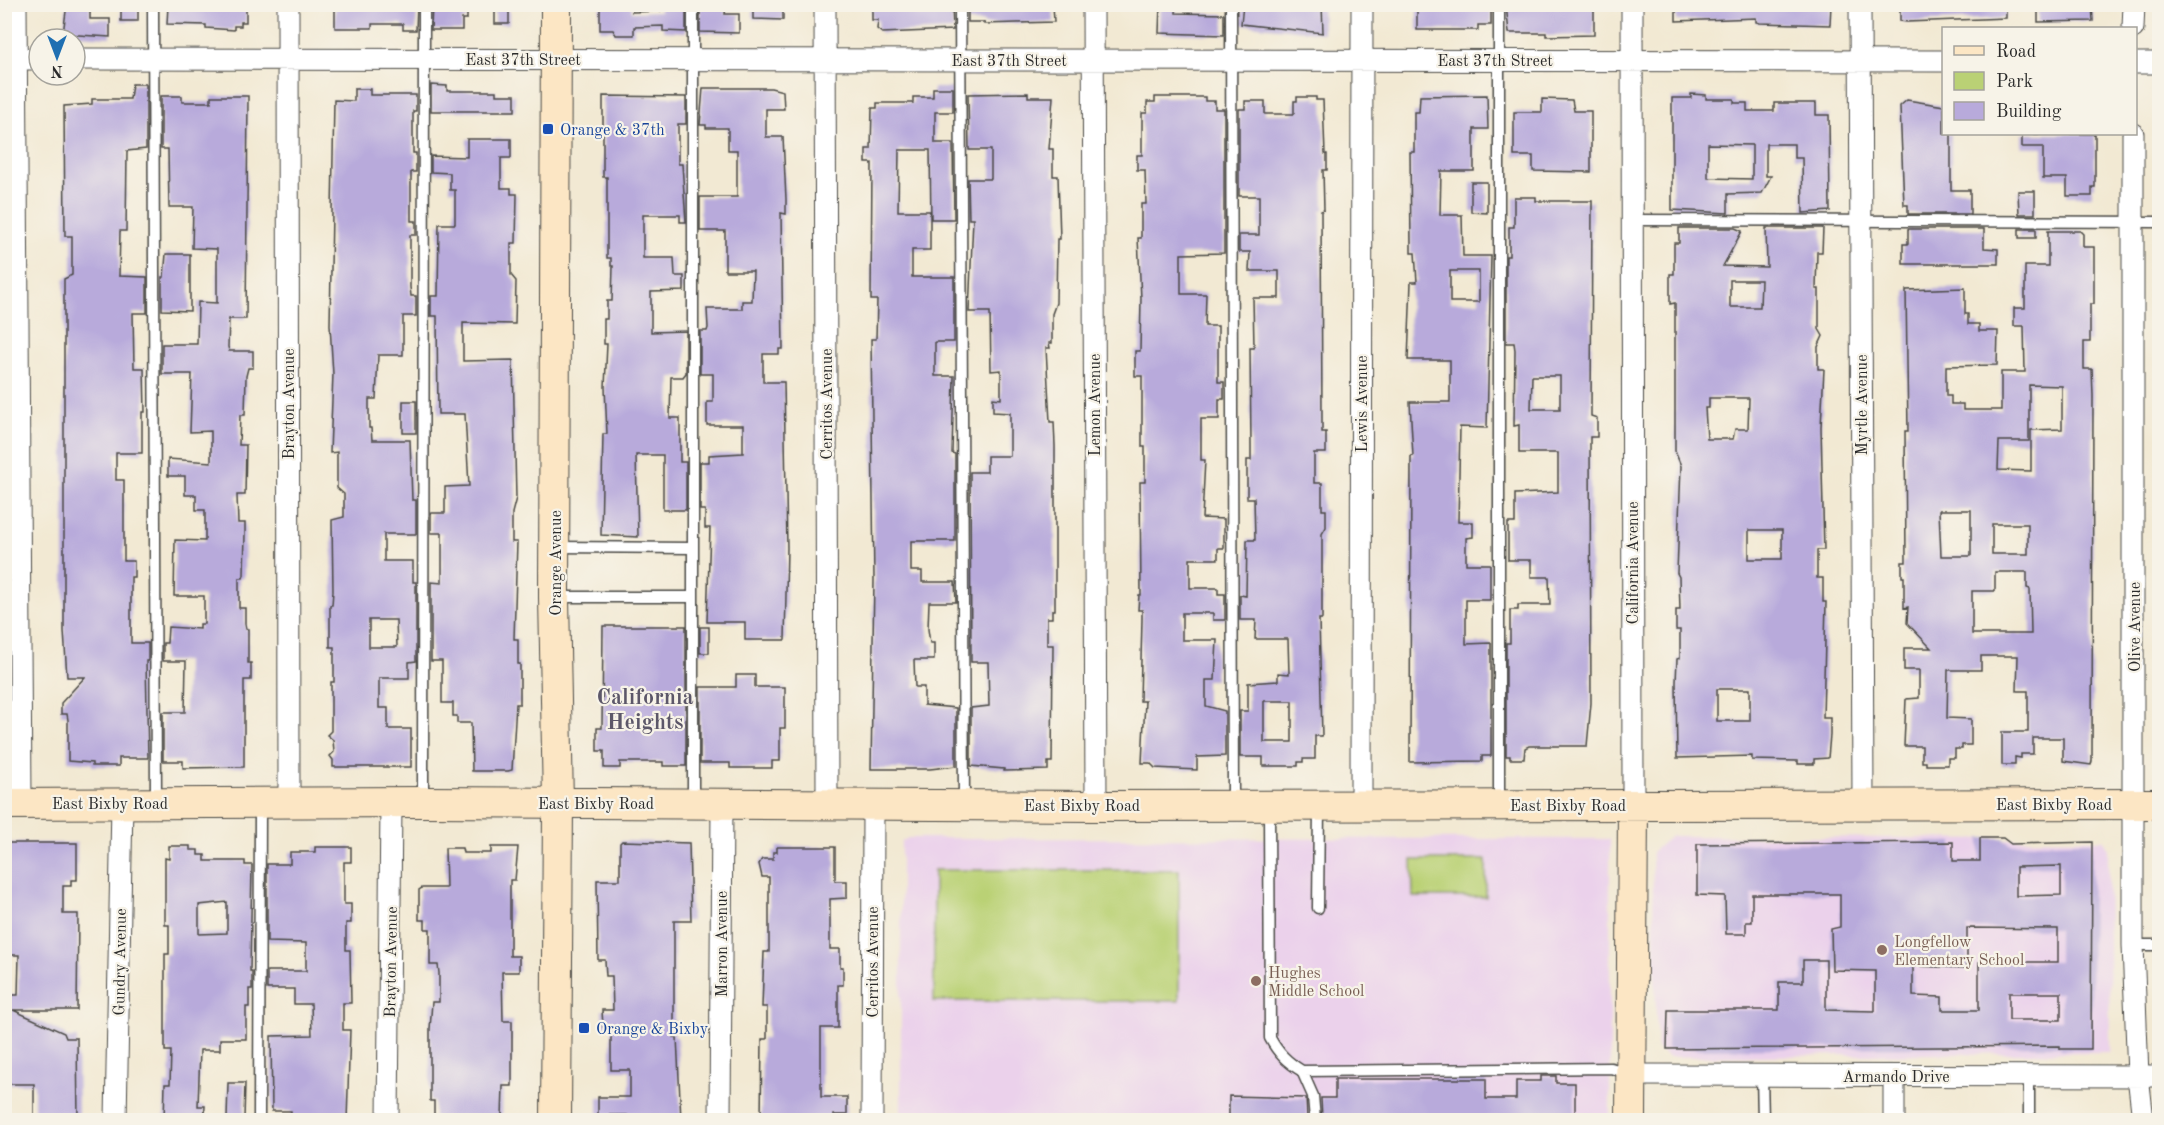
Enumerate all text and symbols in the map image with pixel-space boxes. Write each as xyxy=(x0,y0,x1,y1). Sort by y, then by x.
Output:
north arrow xyxy=(27,27,87,87)
legend xyxy=(1942,27,2137,135)
text: Road xyxy=(1996,43,2036,61)
street label: East 37th Street xyxy=(465,53,581,69)
street label: East 37th Street xyxy=(951,54,1067,70)
street label: East 37th Street xyxy=(1437,54,1553,70)
text: N xyxy=(50,62,63,78)
text: Park xyxy=(1996,73,2033,91)
text: Building xyxy=(1996,103,2062,121)
marker: Orange & 37th xyxy=(541,122,555,136)
place label: Orange & 37th xyxy=(560,123,665,139)
street label: Brayton Avenue xyxy=(282,348,298,460)
street label: Cerritos Avenue xyxy=(820,348,836,460)
street label: Lemon Avenue xyxy=(1088,354,1104,456)
street label: Myrtle Avenue xyxy=(1855,354,1871,456)
street label: Lewis Avenue xyxy=(1355,355,1371,453)
street label: California Avenue xyxy=(1626,501,1642,625)
street label: Orange Avenue xyxy=(549,510,565,616)
street label: Olive Avenue xyxy=(2128,582,2144,672)
district label: California Heights xyxy=(596,687,694,734)
street label: East Bixby Road xyxy=(52,797,168,813)
street label: East Bixby Road xyxy=(538,797,654,813)
street label: East Bixby Road xyxy=(1996,798,2112,814)
street label: East Bixby Road xyxy=(1024,799,1140,815)
street label: East Bixby Road xyxy=(1510,799,1626,815)
street label: Marron Avenue xyxy=(715,891,731,997)
street label: Brayton Avenue xyxy=(383,906,401,1018)
street label: Cerritos Avenue xyxy=(866,906,882,1018)
street label: Gundry Avenue xyxy=(112,908,130,1016)
place label: Longfellow Elementary School xyxy=(1894,935,2024,969)
marker: Longfellow Elementary School xyxy=(1875,943,1889,957)
place label: Hughes Middle School xyxy=(1268,966,1364,1000)
marker: Hughes Middle School xyxy=(1249,974,1263,988)
marker: Orange & Bixby xyxy=(577,1021,591,1035)
place label: Orange & Bixby xyxy=(596,1022,709,1038)
street label: Armando Drive xyxy=(1842,1070,1950,1086)

